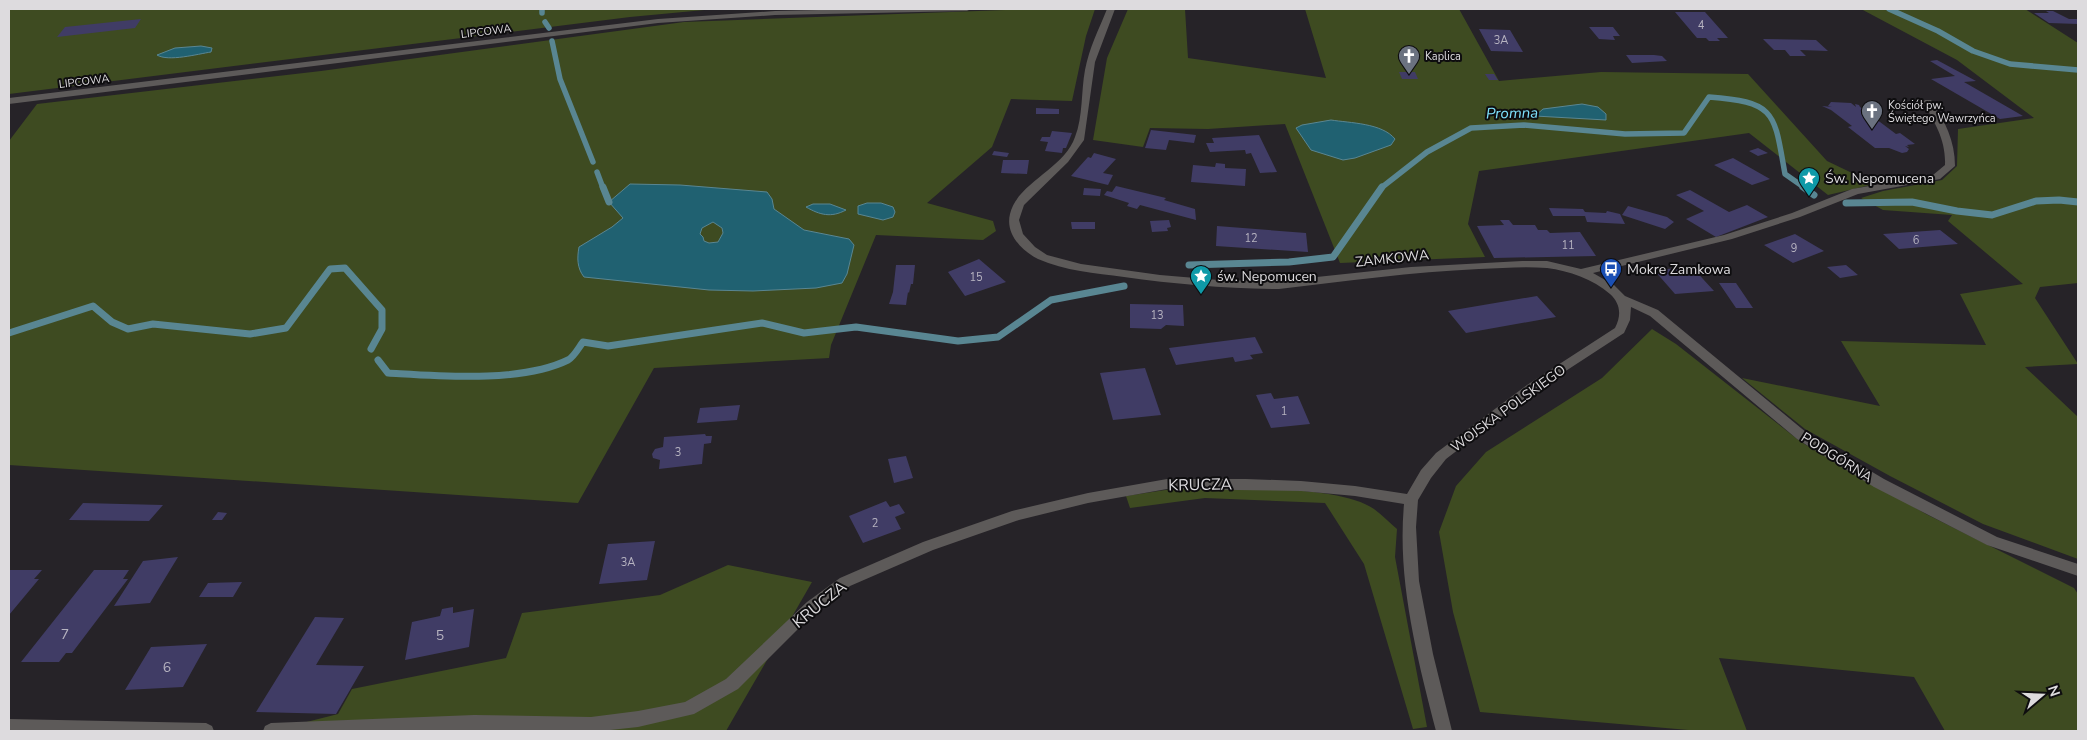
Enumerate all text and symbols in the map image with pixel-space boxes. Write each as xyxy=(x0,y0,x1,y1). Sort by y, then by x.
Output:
house number: 4 xyxy=(1698,18,1705,33)
street label: LIPCOWA xyxy=(460,21,512,42)
house number: 3A xyxy=(1494,33,1508,48)
church icon: Kaplica xyxy=(1397,44,1421,75)
place label: Kaplica xyxy=(1425,49,1461,64)
street label: LIPCOWA xyxy=(58,71,110,92)
place label: Kościół pw. Świętego Wawrzyńca xyxy=(1888,98,1996,126)
church icon: Kościół pw. Świętego Wawrzyńca xyxy=(1860,99,1884,130)
water label: Promna xyxy=(1486,103,1538,123)
place icon: Św. Nepomucena xyxy=(1797,166,1821,197)
place label: Św. Nepomucena xyxy=(1825,169,1934,188)
house number: 12 xyxy=(1244,231,1258,246)
house number: 6 xyxy=(1913,233,1920,248)
house number: 11 xyxy=(1561,238,1575,253)
house number: 9 xyxy=(1791,241,1797,256)
street label: ZAMKOWA xyxy=(1354,245,1430,272)
bus stop icon: Mokre Zamkowa xyxy=(1599,257,1623,288)
place label: Mokre Zamkowa xyxy=(1627,260,1731,279)
place icon: św. Nepomucen xyxy=(1189,264,1213,295)
place label: św. Nepomucen xyxy=(1217,267,1317,286)
house number: 15 xyxy=(969,270,983,285)
house number: 13 xyxy=(1150,308,1164,323)
street label: WOJSKA POLSKIEGO xyxy=(1447,360,1570,457)
house number: 1 xyxy=(1281,404,1287,419)
street label: PODGÓRNA xyxy=(1797,428,1876,487)
house number: 3 xyxy=(675,445,681,460)
street label: KRUCZA xyxy=(1168,473,1233,497)
house number: 2 xyxy=(872,516,878,531)
house number: 3A xyxy=(621,555,635,570)
street label: KRUCZA xyxy=(788,576,852,633)
house number: 7 xyxy=(61,625,69,644)
house number: 5 xyxy=(436,626,444,645)
house number: 6 xyxy=(163,658,171,677)
north arrow xyxy=(2017,670,2067,720)
text: N xyxy=(2043,683,2065,699)

